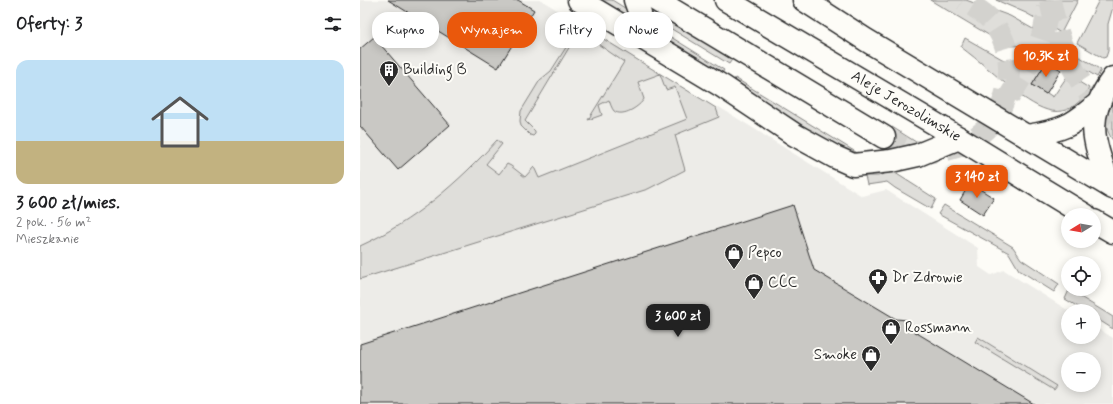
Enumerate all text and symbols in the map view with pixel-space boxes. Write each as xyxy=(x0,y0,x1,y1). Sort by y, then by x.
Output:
chip: Kupno xyxy=(372,12,439,48)
chip: Wynajem xyxy=(447,12,537,48)
chip: Filtry xyxy=(545,12,606,48)
chip: Nowe xyxy=(614,12,673,48)
text: Oferty: 3 xyxy=(16,13,82,35)
icon: filters xyxy=(322,13,344,35)
pin: 10.3K zł xyxy=(1005,44,1087,78)
text: 10.3K zł xyxy=(1023,48,1069,65)
building icon: Building B xyxy=(378,59,400,87)
place label: Building B xyxy=(403,60,467,81)
street label: Aleje Jerozolimskie xyxy=(847,66,965,147)
icon: home xyxy=(144,86,216,158)
pin: 3 140 zł xyxy=(936,165,1018,199)
text: 3 140 zł xyxy=(955,169,999,186)
text: 3 600 zł/mies. xyxy=(16,192,120,214)
north arrow xyxy=(1061,208,1101,248)
map controls xyxy=(1061,208,1101,392)
text: 2 pok. · 56 m² xyxy=(16,214,91,231)
text: Mieszkanie xyxy=(16,231,79,248)
shop icon: Pepco xyxy=(723,242,745,270)
place label: Pepco xyxy=(748,243,782,263)
button: locate xyxy=(1061,256,1101,296)
pharmacy icon: Dr Zdrowie xyxy=(867,267,889,295)
place label: Dr Zdrowie xyxy=(892,268,963,288)
shop icon: CCC xyxy=(743,272,765,300)
place label: CCC xyxy=(768,273,797,293)
pin: 3 600 zł xyxy=(637,304,719,338)
button: + xyxy=(1061,304,1101,344)
text: 3 600 zł xyxy=(655,308,701,325)
shop icon: Rossmann xyxy=(880,317,902,345)
place label: Rossmann xyxy=(905,318,972,338)
shop icon: Smoke xyxy=(860,344,882,372)
place label: Smoke xyxy=(814,345,857,365)
button: − xyxy=(1061,352,1101,392)

